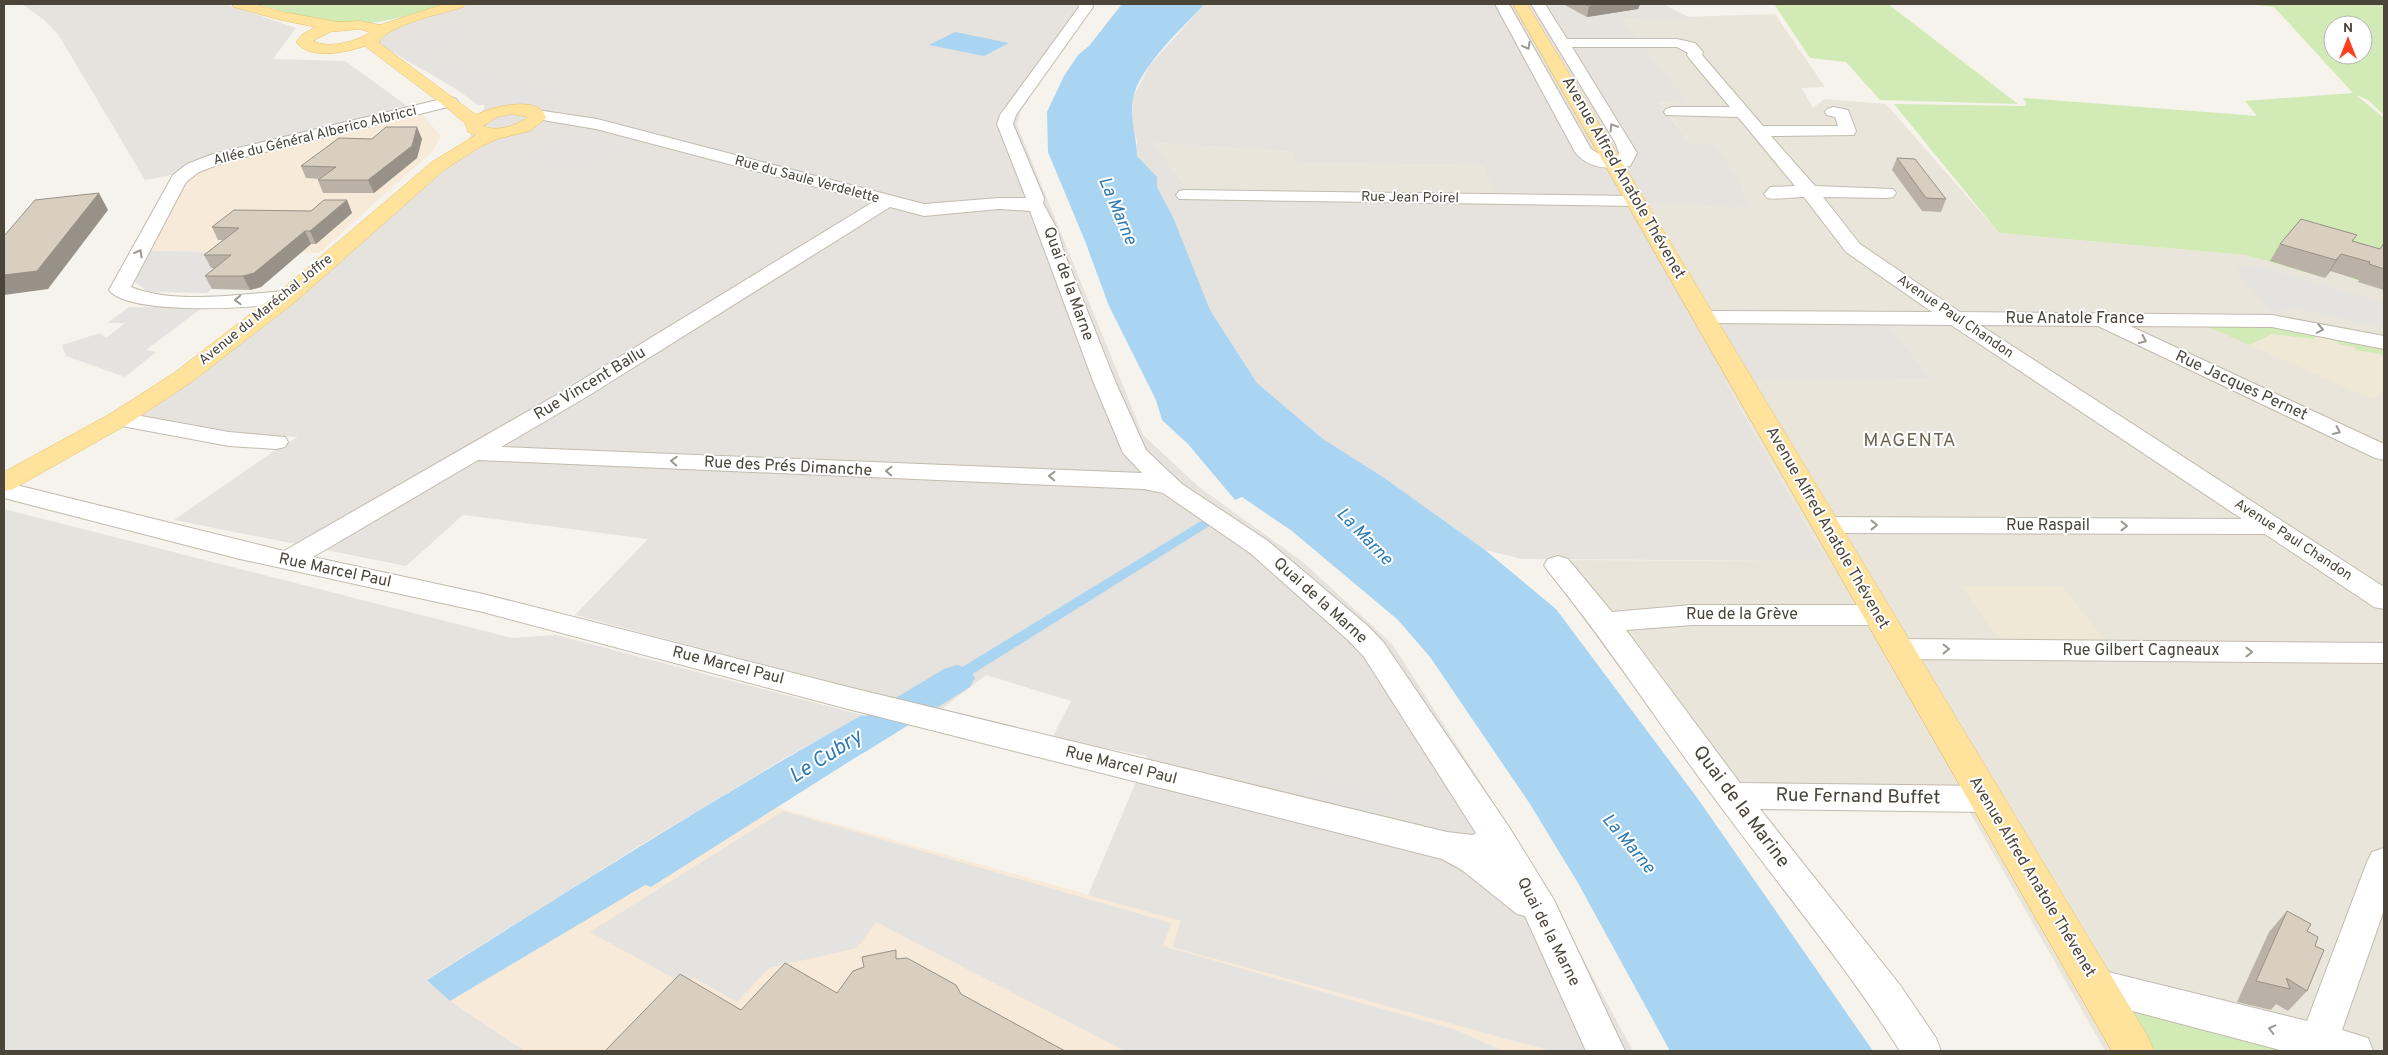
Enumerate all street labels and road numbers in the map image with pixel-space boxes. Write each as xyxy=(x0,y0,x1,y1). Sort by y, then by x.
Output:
street label: Avenue Alfred Anatole Thévenet xyxy=(1557,73,1689,283)
street label: Allée du Général Alberico Albricci xyxy=(212,102,418,170)
street label: Rue du Saule Verdelette xyxy=(733,152,881,208)
street label: Rue Jean Poirel xyxy=(1361,189,1459,207)
street label: Quai de la Marne xyxy=(1038,224,1098,344)
street label: Avenue du Maréchal Joffre xyxy=(196,251,336,369)
street label: Avenue Paul Chandon xyxy=(1893,272,2017,362)
street label: Rue Anatole France xyxy=(2006,309,2144,329)
street label: Rue Vincent Ballu xyxy=(531,343,649,425)
street label: Rue Jacques Pernet xyxy=(2172,347,2310,425)
street label: Avenue Alfred Anatole Thévenet xyxy=(1761,423,1893,633)
street label: Rue des Prés Dimanche xyxy=(703,453,873,481)
street label: Avenue Paul Chandon xyxy=(2231,496,2355,584)
street label: Rue Raspail xyxy=(2006,516,2090,536)
street label: Rue Marcel Paul xyxy=(277,549,393,593)
street label: Quai de la Marne xyxy=(1269,553,1371,649)
street label: Rue de la Grève xyxy=(1686,605,1798,625)
street label: Rue Gilbert Cagneaux xyxy=(2063,641,2219,661)
street label: Rue Marcel Paul xyxy=(670,642,786,690)
street label: Quai de la Marine xyxy=(1687,741,1795,873)
street label: Rue Marcel Paul xyxy=(1063,742,1179,790)
street label: Avenue Alfred Anatole Thévenet xyxy=(1964,773,2100,981)
street label: Rue Fernand Buffet xyxy=(1775,784,1941,810)
street label: Quai de la Marne xyxy=(1512,874,1584,990)

